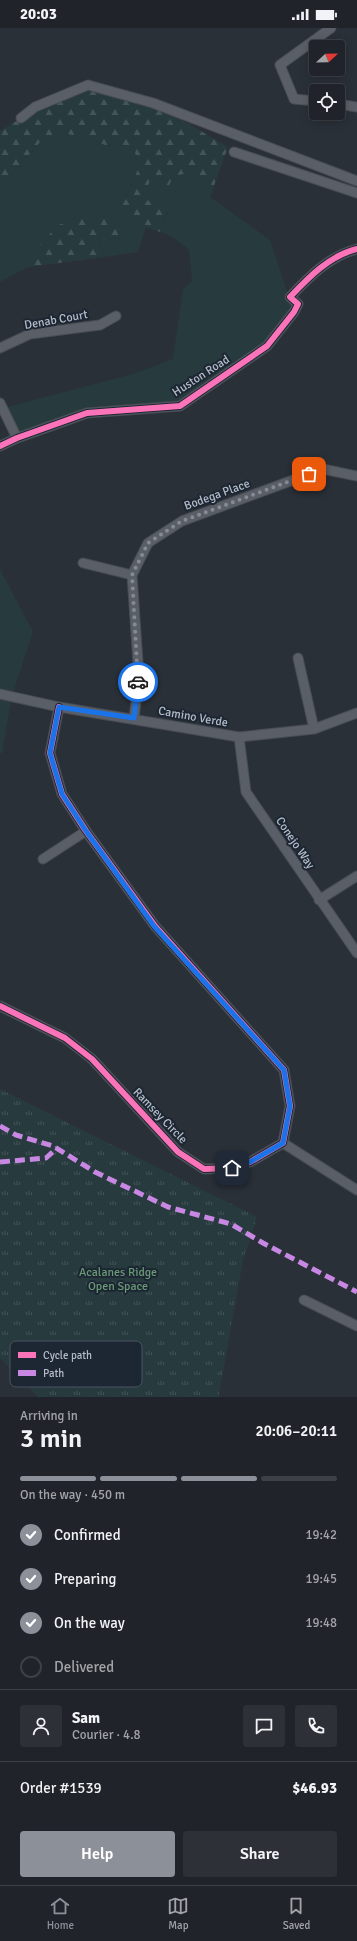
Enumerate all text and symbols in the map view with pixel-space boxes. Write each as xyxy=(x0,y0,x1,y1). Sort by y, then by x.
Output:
text: 20:03 xyxy=(20,5,57,23)
north arrow xyxy=(309,40,345,76)
map controls xyxy=(309,40,345,120)
button: locate xyxy=(309,84,345,120)
street label: Denab Court xyxy=(23,307,89,333)
street label: Huston Road xyxy=(170,352,232,400)
pin xyxy=(292,457,326,491)
icon: bag xyxy=(298,463,320,485)
street label: Bodega Place xyxy=(182,476,252,514)
courier xyxy=(118,662,158,702)
icon: car xyxy=(127,671,149,693)
street label: Camino Verde xyxy=(157,703,229,731)
street label: Conejo Way xyxy=(272,814,318,872)
street label: Ramsey Circle xyxy=(130,1085,190,1147)
pin xyxy=(215,1151,249,1185)
icon: home xyxy=(221,1157,243,1179)
park label: Acalanes Ridge Open Space xyxy=(79,1265,157,1294)
legend xyxy=(10,1341,142,1387)
text: Cycle path xyxy=(43,1349,92,1362)
text: Path xyxy=(43,1367,64,1380)
text: Arriving in xyxy=(20,1408,78,1424)
text: 20:06–20:11 xyxy=(256,1422,337,1440)
text: 3 min xyxy=(20,1423,82,1455)
text: On the way · 450 m xyxy=(20,1487,125,1503)
icon: check xyxy=(20,1524,42,1546)
text: Confirmed xyxy=(54,1526,121,1544)
text: 19:42 xyxy=(305,1527,337,1543)
icon: check xyxy=(20,1568,42,1590)
text: Preparing xyxy=(54,1570,117,1588)
text: 19:45 xyxy=(305,1571,337,1587)
icon: check xyxy=(20,1612,42,1634)
text: On the way xyxy=(54,1614,125,1632)
text: 19:48 xyxy=(305,1615,337,1631)
text: Delivered xyxy=(54,1658,114,1676)
button: person xyxy=(20,1705,62,1747)
button: chat xyxy=(243,1705,285,1747)
button: phone xyxy=(295,1705,337,1747)
text: Sam xyxy=(72,1709,100,1727)
text: Courier · 4.8 xyxy=(72,1727,141,1743)
text: Order #1539 xyxy=(20,1779,102,1797)
text: $46.93 xyxy=(292,1779,337,1797)
button: Help xyxy=(20,1831,175,1877)
button: Share xyxy=(183,1831,337,1877)
tab: Home xyxy=(47,1895,74,1932)
tab: Map xyxy=(167,1895,189,1932)
tab: Saved xyxy=(283,1895,310,1932)

